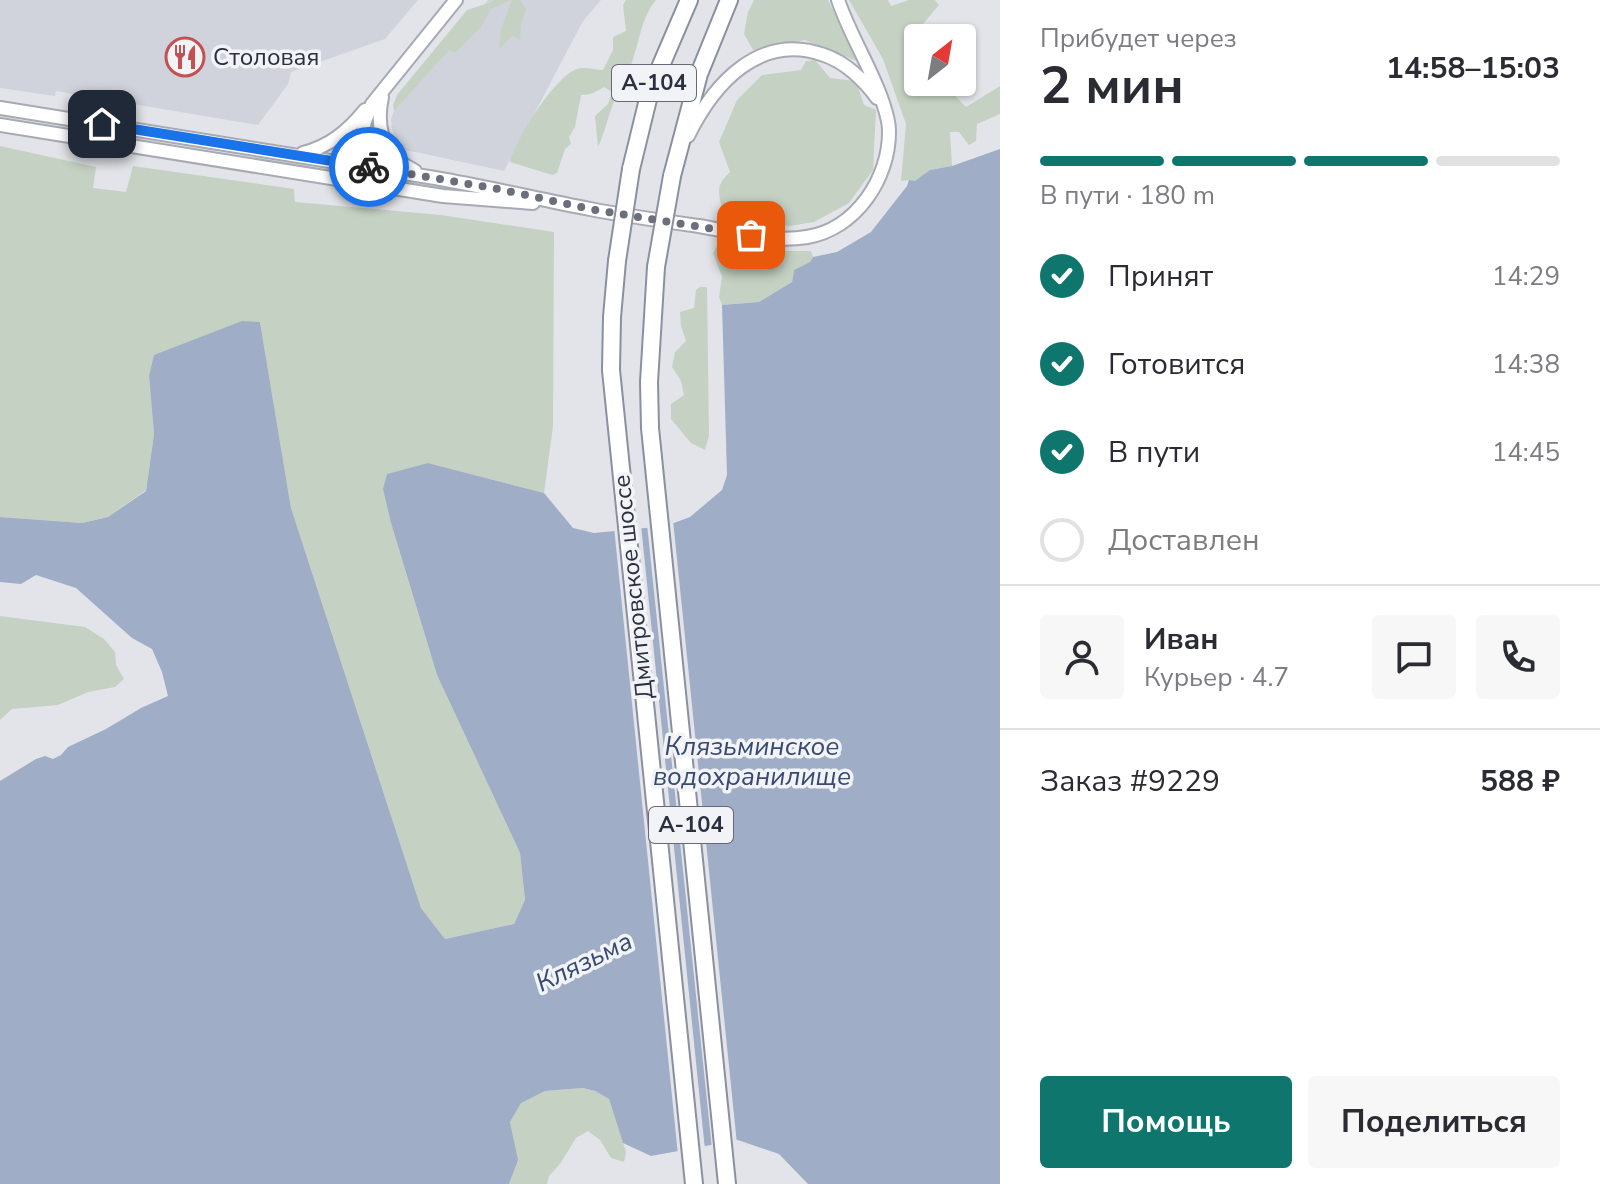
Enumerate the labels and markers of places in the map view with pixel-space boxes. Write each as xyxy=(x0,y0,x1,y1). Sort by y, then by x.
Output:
restaurant icon: Столовая xyxy=(164,36,206,78)
place label: Столовая xyxy=(213,41,319,73)
pin xyxy=(68,90,136,158)
pin xyxy=(717,201,785,269)

